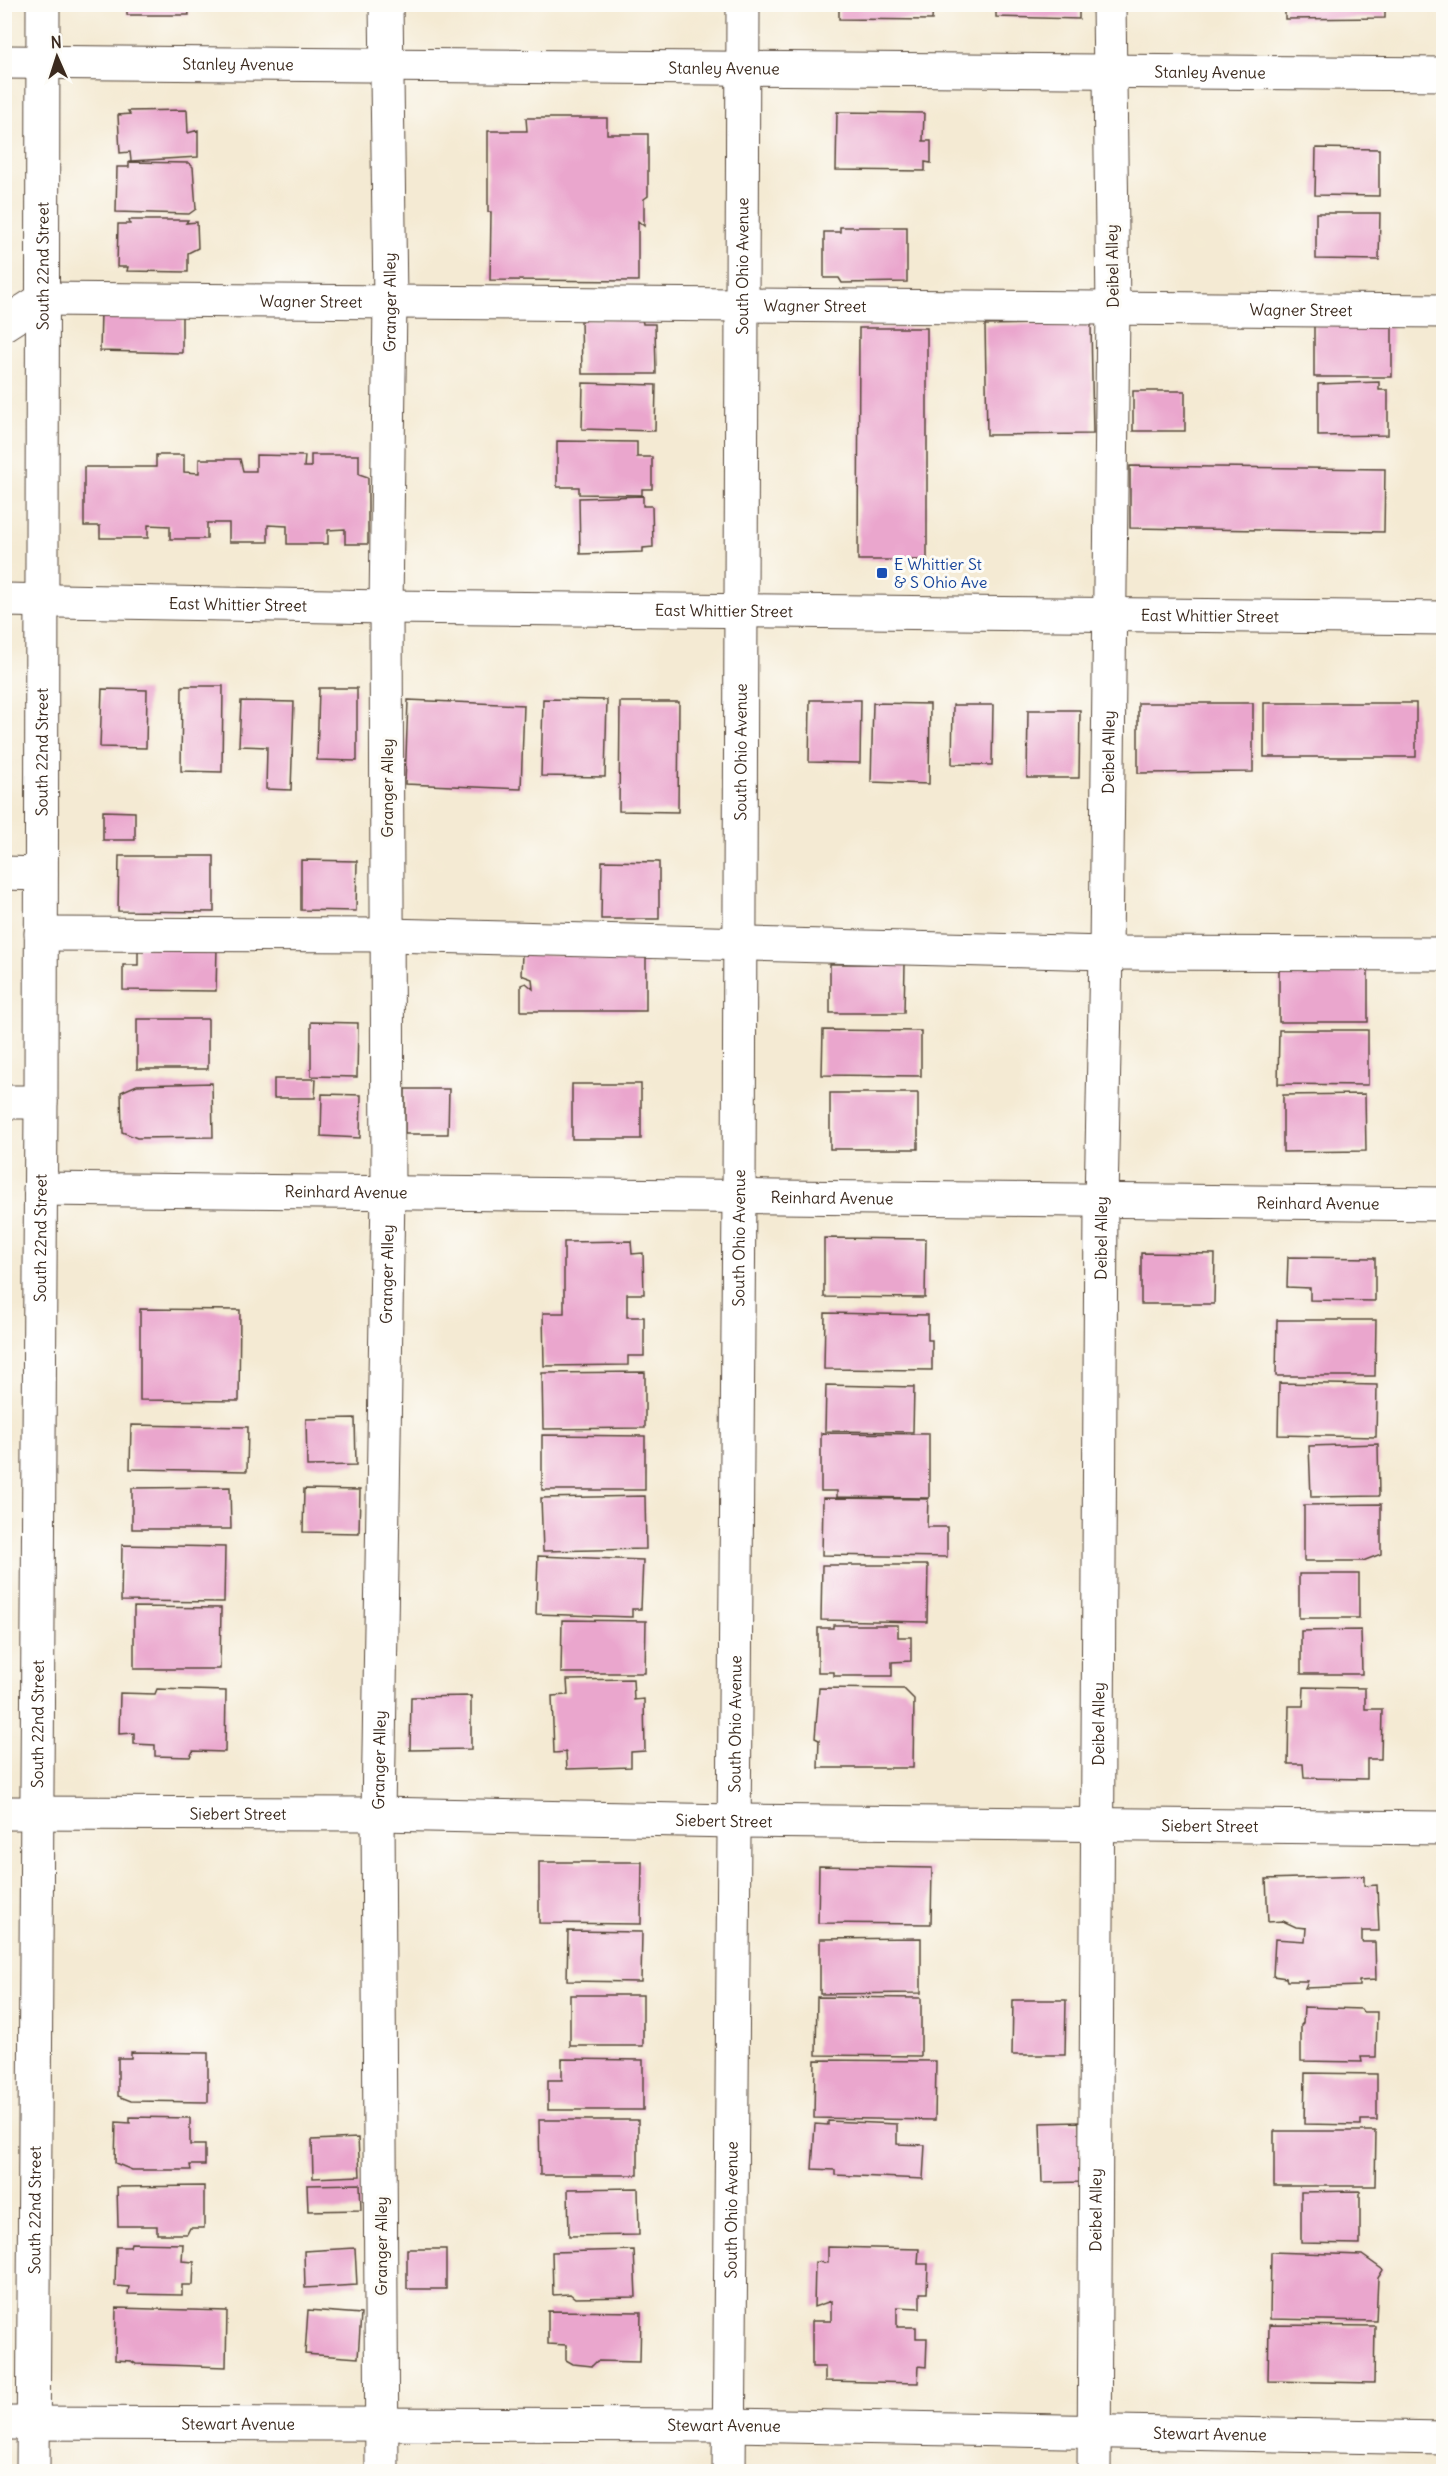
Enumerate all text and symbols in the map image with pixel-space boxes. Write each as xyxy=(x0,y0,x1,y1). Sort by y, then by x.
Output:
north arrow xyxy=(27,27,87,87)
text: N xyxy=(50,32,62,52)
street label: Stanley Avenue xyxy=(182,53,294,74)
street label: Stanley Avenue xyxy=(668,58,780,78)
street label: Stanley Avenue xyxy=(1154,62,1266,83)
street label: South Ohio Avenue xyxy=(732,197,752,335)
street label: South 22nd Street xyxy=(32,201,53,330)
street label: Deibel Alley xyxy=(1101,224,1123,308)
street label: Granger Alley xyxy=(379,252,400,352)
street label: Wagner Street xyxy=(259,291,363,312)
street label: Wagner Street xyxy=(763,295,867,316)
street label: Wagner Street xyxy=(1249,299,1353,320)
place label: E Whittier St & S Ohio Ave xyxy=(894,554,987,592)
marker: E Whittier St & S Ohio Ave xyxy=(875,566,889,580)
street label: East Whittier Street xyxy=(169,593,308,616)
street label: East Whittier Street xyxy=(655,600,794,621)
street label: East Whittier Street xyxy=(1141,605,1280,626)
street label: South Ohio Avenue xyxy=(730,683,751,821)
street label: South 22nd Street xyxy=(32,687,52,816)
street label: Deibel Alley xyxy=(1098,710,1119,794)
street label: Granger Alley xyxy=(377,738,397,838)
street label: South Ohio Avenue xyxy=(728,1169,749,1307)
street label: South 22nd Street xyxy=(30,1173,51,1302)
street label: Reinhard Avenue xyxy=(284,1181,408,1202)
street label: Reinhard Avenue xyxy=(770,1187,894,1208)
street label: Reinhard Avenue xyxy=(1256,1193,1379,1214)
street label: Deibel Alley xyxy=(1091,1196,1111,1280)
street label: Granger Alley xyxy=(376,1224,397,1324)
street label: South Ohio Avenue xyxy=(724,1655,745,1793)
street label: South 22nd Street xyxy=(27,1659,48,1788)
street label: Deibel Alley xyxy=(1088,1682,1108,1766)
street label: Granger Alley xyxy=(368,1710,390,1810)
street label: Siebert Street xyxy=(189,1803,287,1824)
street label: Siebert Street xyxy=(675,1810,773,1831)
street label: Siebert Street xyxy=(1161,1815,1259,1836)
street label: South Ohio Avenue xyxy=(721,2141,742,2279)
street label: South 22nd Street xyxy=(24,2145,45,2274)
street label: Deibel Alley xyxy=(1085,2168,1106,2252)
street label: Granger Alley xyxy=(371,2196,391,2296)
street label: Stewart Avenue xyxy=(181,2413,295,2434)
street label: Stewart Avenue xyxy=(667,2415,781,2436)
street label: Stewart Avenue xyxy=(1153,2423,1267,2445)

